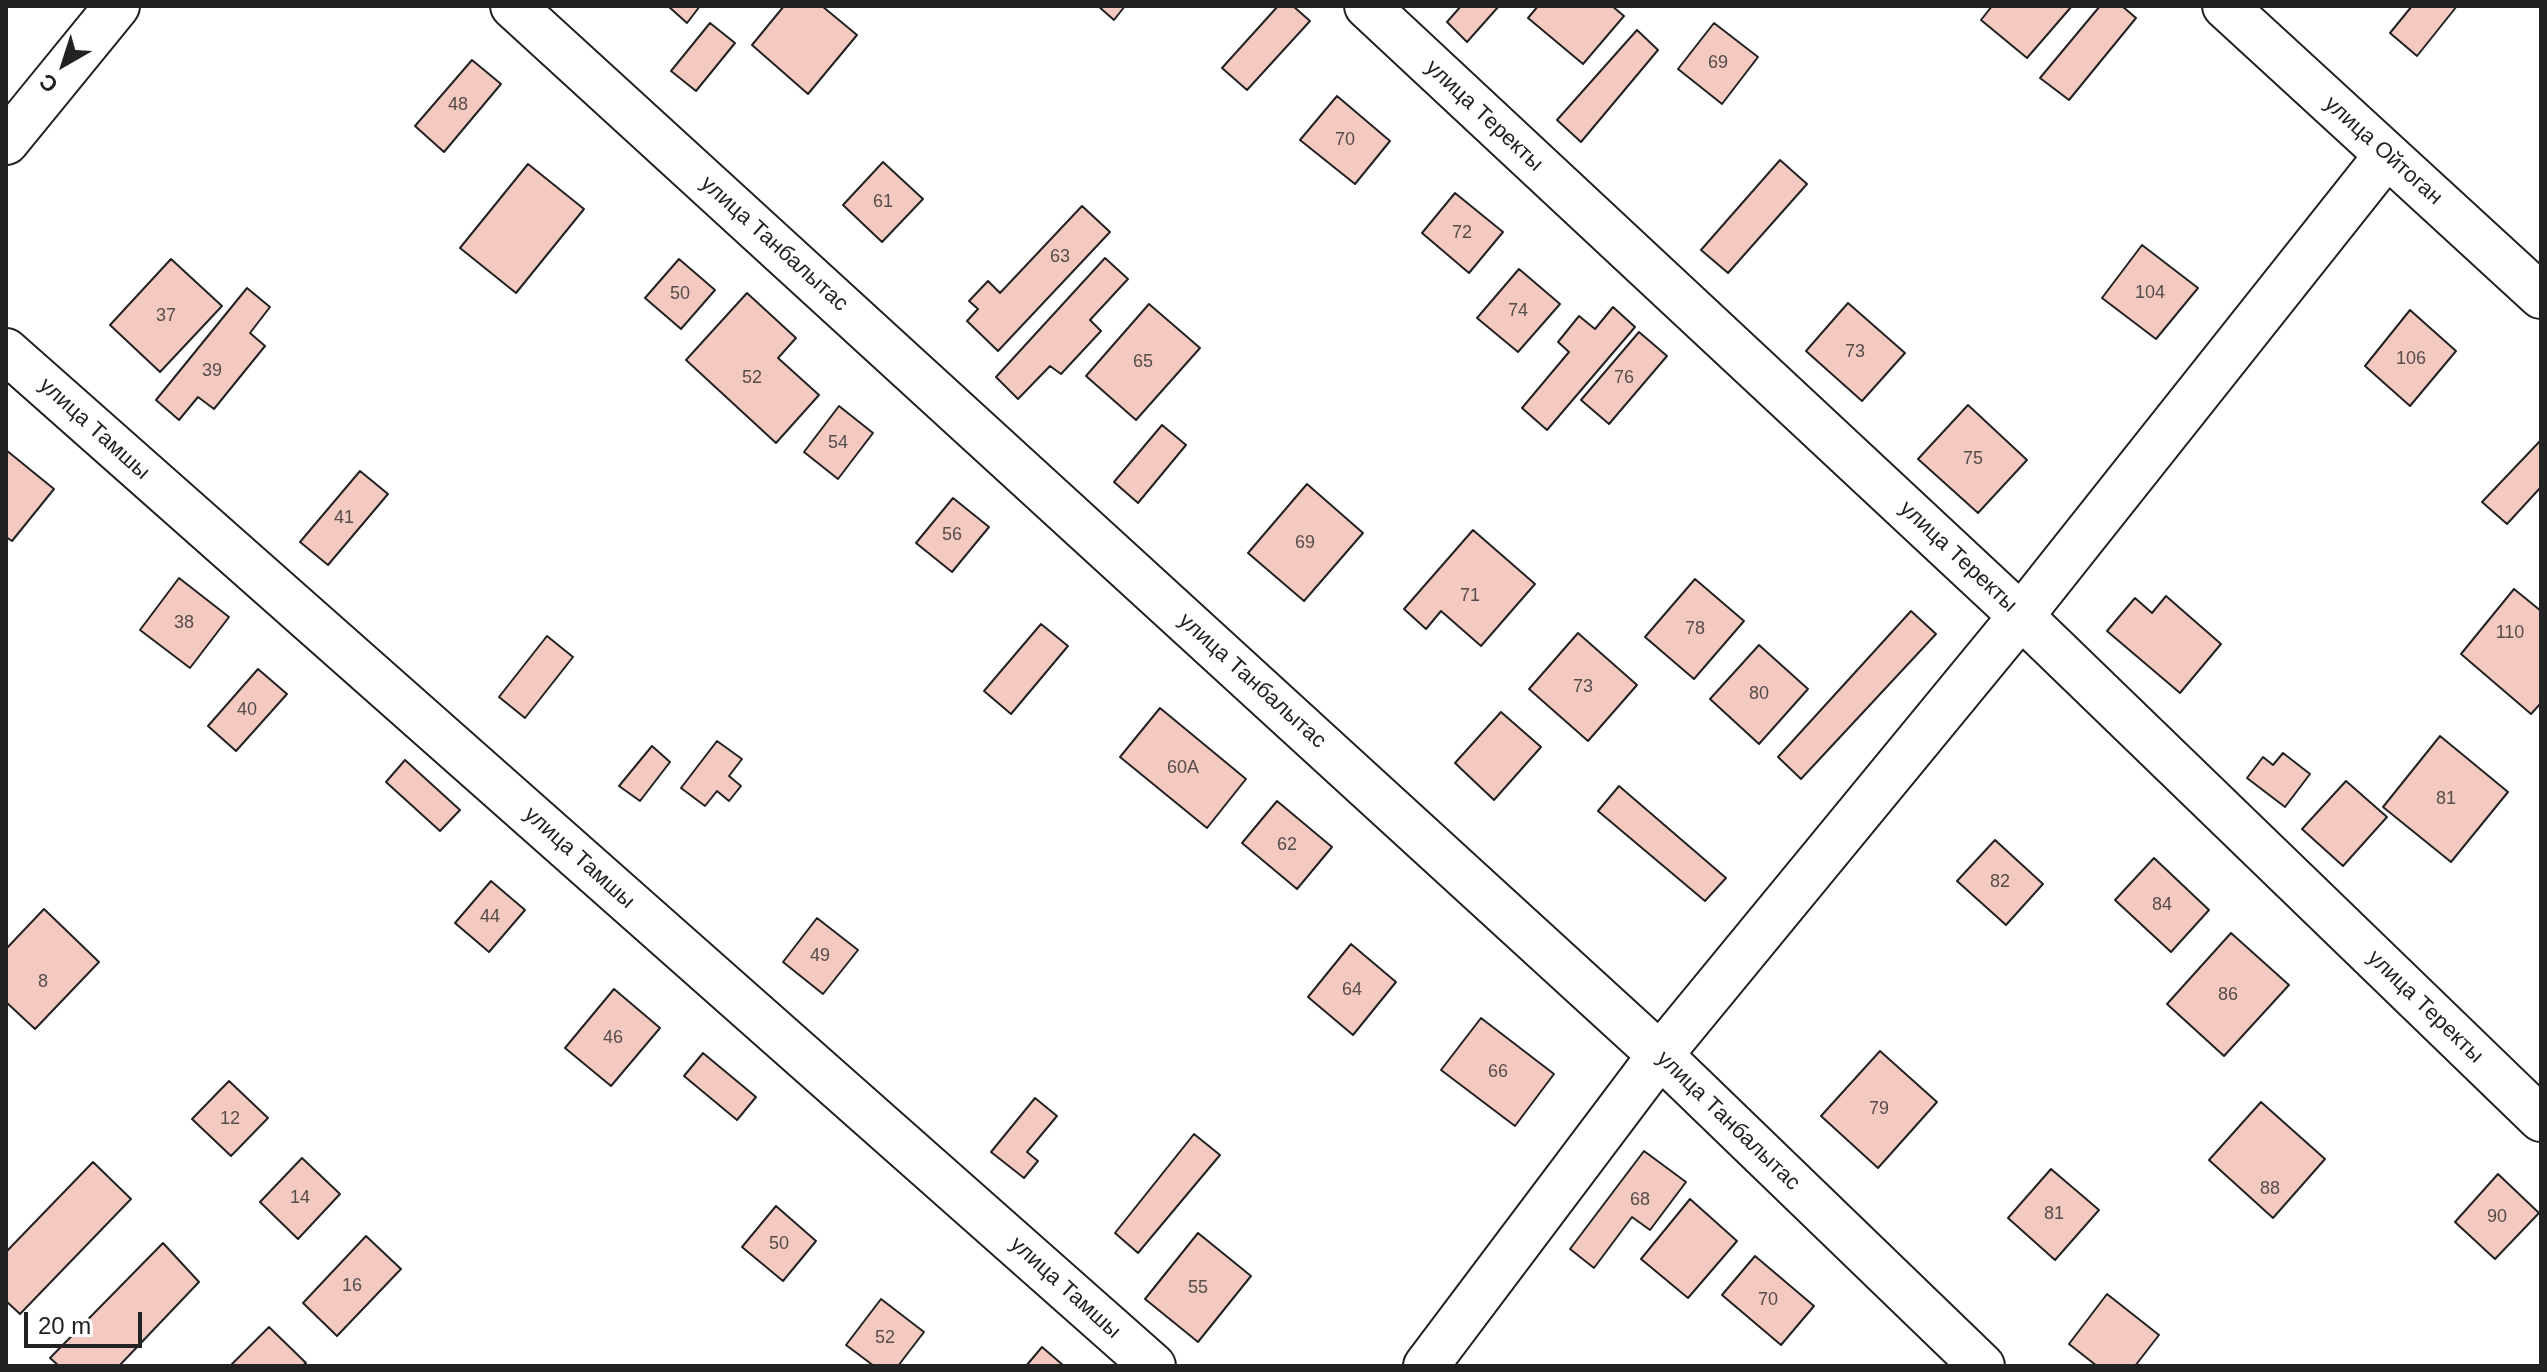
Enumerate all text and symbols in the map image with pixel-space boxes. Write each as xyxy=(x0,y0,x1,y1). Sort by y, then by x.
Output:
north arrow xyxy=(24,24,104,104)
house number: 69 xyxy=(1708,52,1728,74)
street label: улица Теректы xyxy=(1420,55,1548,177)
text: С xyxy=(35,68,63,98)
street label: улица Ойтоган xyxy=(2318,91,2448,211)
house number: 48 xyxy=(448,94,468,116)
house number: 70 xyxy=(1335,129,1355,151)
street label: улица Танбалытас xyxy=(695,171,853,317)
house number: 61 xyxy=(873,191,893,213)
house number: 72 xyxy=(1452,222,1472,244)
house number: 63 xyxy=(1050,246,1070,268)
house number: 104 xyxy=(2135,282,2165,304)
house number: 50 xyxy=(670,283,690,305)
house number: 74 xyxy=(1508,300,1528,322)
house number: 37 xyxy=(156,305,176,327)
house number: 73 xyxy=(1845,341,1865,363)
house number: 106 xyxy=(2396,348,2426,370)
house number: 65 xyxy=(1133,351,1153,373)
house number: 39 xyxy=(202,360,222,382)
house number: 52 xyxy=(742,367,762,389)
house number: 76 xyxy=(1614,367,1634,389)
street label: улица Тамшы xyxy=(33,372,155,486)
house number: 54 xyxy=(828,432,848,454)
house number: 75 xyxy=(1963,448,1983,470)
street label: улица Теректы xyxy=(1894,496,2022,618)
house number: 41 xyxy=(334,507,354,529)
house number: 56 xyxy=(942,524,962,546)
house number: 69 xyxy=(1295,532,1315,554)
house number: 71 xyxy=(1460,585,1480,607)
street label: улица Танбалытас xyxy=(1173,608,1331,754)
house number: 38 xyxy=(174,612,194,634)
house number: 78 xyxy=(1685,618,1705,640)
house number: 110 xyxy=(2496,622,2524,644)
house number: 73 xyxy=(1573,676,1593,698)
house number: 80 xyxy=(1749,683,1769,705)
house number: 40 xyxy=(237,699,257,721)
house number: 60А xyxy=(1167,757,1199,779)
house number: 81 xyxy=(2436,788,2456,810)
street label: улица Тамшы xyxy=(518,801,640,915)
house number: 62 xyxy=(1277,834,1297,856)
house number: 82 xyxy=(1990,871,2010,893)
house number: 84 xyxy=(2152,894,2172,916)
house number: 44 xyxy=(480,906,500,928)
house number: 49 xyxy=(810,945,830,967)
street label: улица Теректы xyxy=(2361,945,2489,1069)
house number: 8 xyxy=(38,971,48,993)
house number: 64 xyxy=(1342,979,1362,1001)
house number: 86 xyxy=(2218,984,2238,1006)
house number: 46 xyxy=(603,1027,623,1049)
street label: улица Танбалытас xyxy=(1651,1046,1805,1196)
house number: 66 xyxy=(1488,1061,1508,1083)
house number: 79 xyxy=(1869,1098,1889,1120)
house number: 12 xyxy=(220,1108,240,1130)
house number: 88 xyxy=(2260,1178,2280,1200)
house number: 14 xyxy=(290,1187,310,1209)
house number: 68 xyxy=(1630,1189,1650,1211)
house number: 81 xyxy=(2044,1203,2064,1225)
house number: 90 xyxy=(2487,1206,2507,1228)
street label: улица Тамшы xyxy=(1004,1231,1126,1345)
house number: 50 xyxy=(769,1233,789,1255)
house number: 16 xyxy=(342,1275,362,1297)
house number: 55 xyxy=(1188,1277,1208,1299)
house number: 70 xyxy=(1758,1289,1778,1311)
scale bar xyxy=(28,1296,146,1346)
text: 20 m xyxy=(38,1312,91,1339)
house number: 52 xyxy=(875,1327,895,1349)

